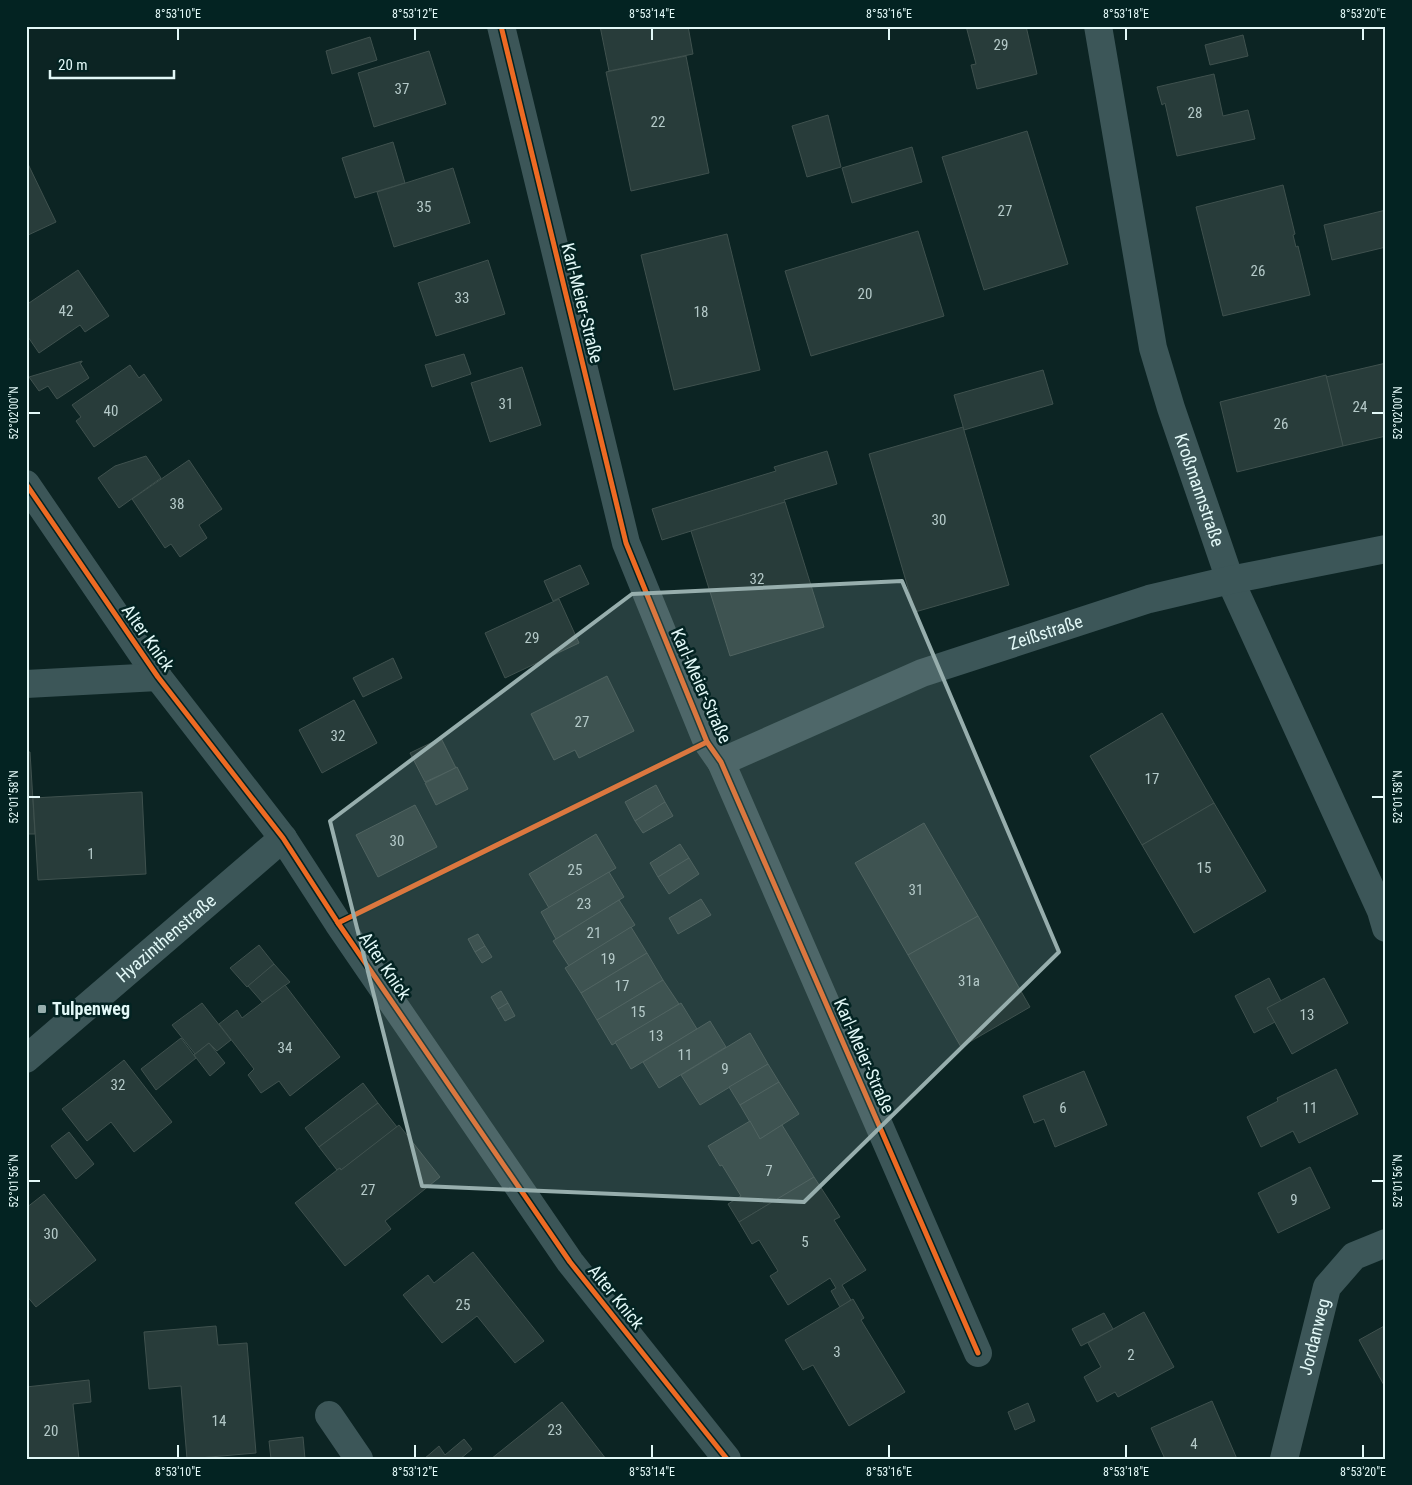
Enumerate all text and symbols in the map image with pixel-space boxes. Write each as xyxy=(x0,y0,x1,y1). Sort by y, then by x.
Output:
text: 8°53'10"E xyxy=(155,7,201,21)
text: 8°53'12"E xyxy=(392,7,438,21)
text: 8°53'14"E xyxy=(629,7,675,21)
text: 8°53'16"E xyxy=(866,7,912,21)
text: 8°53'18"E xyxy=(1103,7,1149,21)
text: 8°53'20"E xyxy=(1340,7,1386,21)
house number: 29 xyxy=(994,36,1008,54)
scale bar xyxy=(50,48,174,80)
text: 20 m xyxy=(58,56,88,74)
house number: 37 xyxy=(395,80,409,98)
house number: 28 xyxy=(1188,104,1202,122)
house number: 22 xyxy=(651,113,665,131)
house number: 35 xyxy=(417,198,431,216)
house number: 27 xyxy=(998,202,1012,220)
street label: Karl-Meier-Straße xyxy=(557,241,608,365)
house number: 26 xyxy=(1251,262,1265,280)
house number: 20 xyxy=(858,285,872,303)
house number: 33 xyxy=(455,289,469,307)
house number: 42 xyxy=(59,302,73,320)
house number: 18 xyxy=(694,303,708,321)
text: 52°02'00"N xyxy=(7,386,21,440)
text: 52°02'00"N xyxy=(1391,386,1405,440)
house number: 31 xyxy=(499,395,513,413)
house number: 24 xyxy=(1353,398,1367,416)
house number: 40 xyxy=(104,402,118,420)
house number: 26 xyxy=(1274,415,1288,433)
street label: Kroßmannstraße xyxy=(1170,430,1229,549)
house number: 38 xyxy=(170,495,184,513)
house number: 30 xyxy=(932,511,946,529)
house number: 32 xyxy=(750,570,764,588)
street label: Alter Knick xyxy=(118,600,179,675)
street label: Zeißstraße xyxy=(1006,610,1085,654)
street label: Karl-Meier-Straße xyxy=(667,625,736,746)
house number: 29 xyxy=(525,629,539,647)
house number: 27 xyxy=(575,713,589,731)
house number: 32 xyxy=(331,727,345,745)
text: 52°01'58"N xyxy=(7,770,21,824)
house number: 17 xyxy=(1145,770,1159,788)
text: 52°01'58"N xyxy=(1391,770,1405,824)
house number: 30 xyxy=(390,832,404,850)
house number: 1 xyxy=(87,845,95,863)
house number: 15 xyxy=(1197,859,1211,877)
house number: 25 xyxy=(568,861,582,879)
house number: 31 xyxy=(909,881,923,899)
street label: Hyazinthenstraße xyxy=(112,890,220,986)
house number: 23 xyxy=(577,895,591,913)
house number: 21 xyxy=(587,924,601,942)
street label: Alter Knick xyxy=(355,928,416,1003)
house number: 19 xyxy=(601,950,615,968)
house number: 31a xyxy=(958,972,980,990)
house number: 17 xyxy=(615,977,629,995)
street label: Karl-Meier-Straße xyxy=(830,995,899,1116)
place label: Tulpenweg xyxy=(52,998,130,1019)
marker: Tulpenweg xyxy=(36,1003,48,1015)
house number: 15 xyxy=(631,1003,645,1021)
house number: 13 xyxy=(1300,1006,1314,1024)
house number: 13 xyxy=(649,1027,663,1045)
house number: 34 xyxy=(278,1039,292,1057)
house number: 11 xyxy=(678,1046,692,1064)
house number: 9 xyxy=(721,1060,729,1078)
house number: 32 xyxy=(111,1076,125,1094)
house number: 6 xyxy=(1059,1099,1067,1117)
house number: 11 xyxy=(1303,1099,1317,1117)
text: 52°01'56"N xyxy=(7,1154,21,1208)
text: 52°01'56"N xyxy=(1391,1154,1405,1208)
house number: 7 xyxy=(765,1162,773,1180)
house number: 27 xyxy=(361,1181,375,1199)
house number: 9 xyxy=(1290,1191,1298,1209)
house number: 30 xyxy=(44,1225,58,1243)
house number: 5 xyxy=(801,1233,809,1251)
street label: Alter Knick xyxy=(584,1260,649,1333)
house number: 25 xyxy=(456,1296,470,1314)
street label: Jordanweg xyxy=(1294,1296,1334,1377)
house number: 3 xyxy=(833,1343,841,1361)
house number: 2 xyxy=(1127,1346,1135,1364)
house number: 14 xyxy=(212,1412,226,1430)
house number: 23 xyxy=(548,1421,562,1439)
house number: 20 xyxy=(44,1422,58,1440)
house number: 4 xyxy=(1190,1435,1198,1453)
text: 8°53'10"E xyxy=(155,1465,201,1479)
text: 8°53'12"E xyxy=(392,1465,438,1479)
text: 8°53'14"E xyxy=(629,1465,675,1479)
text: 8°53'16"E xyxy=(866,1465,912,1479)
text: 8°53'18"E xyxy=(1103,1465,1149,1479)
text: 8°53'20"E xyxy=(1340,1465,1386,1479)

